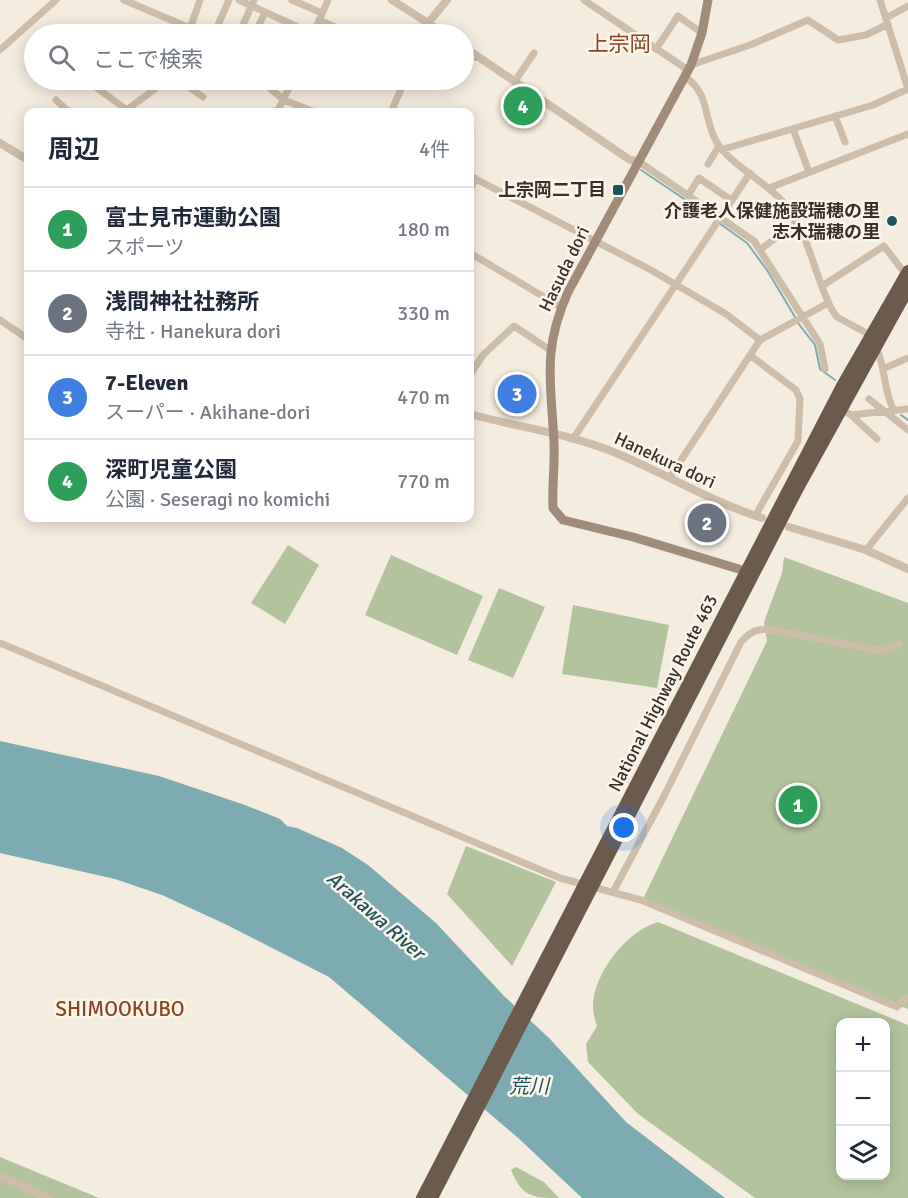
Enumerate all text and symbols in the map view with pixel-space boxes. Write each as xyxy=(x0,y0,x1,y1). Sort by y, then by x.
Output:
search box xyxy=(24,24,474,90)
district label: 上宗岡 xyxy=(588,31,651,57)
icon: search xyxy=(45,41,78,74)
text: ここで検索 xyxy=(93,46,203,73)
pin: 4 xyxy=(504,84,542,128)
text: 周辺 xyxy=(48,134,100,166)
text: 4件 xyxy=(419,137,450,162)
place label: 上宗岡二丁目 xyxy=(498,179,606,201)
marker: 上宗岡二丁目 xyxy=(611,183,625,197)
place label: 介護老人保健施設瑞穂の里 志木瑞穂の里 xyxy=(664,200,880,243)
text: 富士見市運動公園 xyxy=(105,204,281,231)
marker: 介護老人保健施設瑞穂の里 志木瑞穂の里 xyxy=(885,214,899,228)
text: 1 xyxy=(62,217,73,242)
text: 180 m xyxy=(397,217,450,242)
street label: Hasuda dori xyxy=(534,223,594,315)
text: スポーツ xyxy=(105,235,185,260)
text: 浅間神社社務所 xyxy=(105,288,259,315)
text: 2 xyxy=(62,301,73,326)
text: 330 m xyxy=(397,301,450,326)
text: 寺社 · Hanekura dori xyxy=(105,319,281,344)
text: 7-Eleven xyxy=(105,369,188,396)
pin: 3 xyxy=(498,372,536,416)
text: 3 xyxy=(62,385,73,410)
text: 470 m xyxy=(397,385,450,410)
text: スーパー · Akihane-dori xyxy=(105,400,310,425)
street label: Hanekura dori xyxy=(611,427,719,493)
text: 深町児童公園 xyxy=(105,456,237,483)
text: 4 xyxy=(62,469,73,494)
text: 770 m xyxy=(397,469,450,494)
text: 公園 · Seseragi no komichi xyxy=(105,487,330,512)
pin: 2 xyxy=(688,500,726,546)
street label: National Highway Route 463 xyxy=(604,591,722,795)
pin: 1 xyxy=(778,782,818,828)
your location xyxy=(609,813,638,842)
water label: Arakawa River xyxy=(322,866,432,966)
district label: SHIMOOKUBO xyxy=(55,996,185,1022)
map controls xyxy=(836,1018,890,1180)
button: + xyxy=(836,1018,890,1072)
button: − xyxy=(836,1072,890,1126)
water label: 荒川 xyxy=(509,1074,551,1099)
button: layers xyxy=(836,1126,890,1180)

